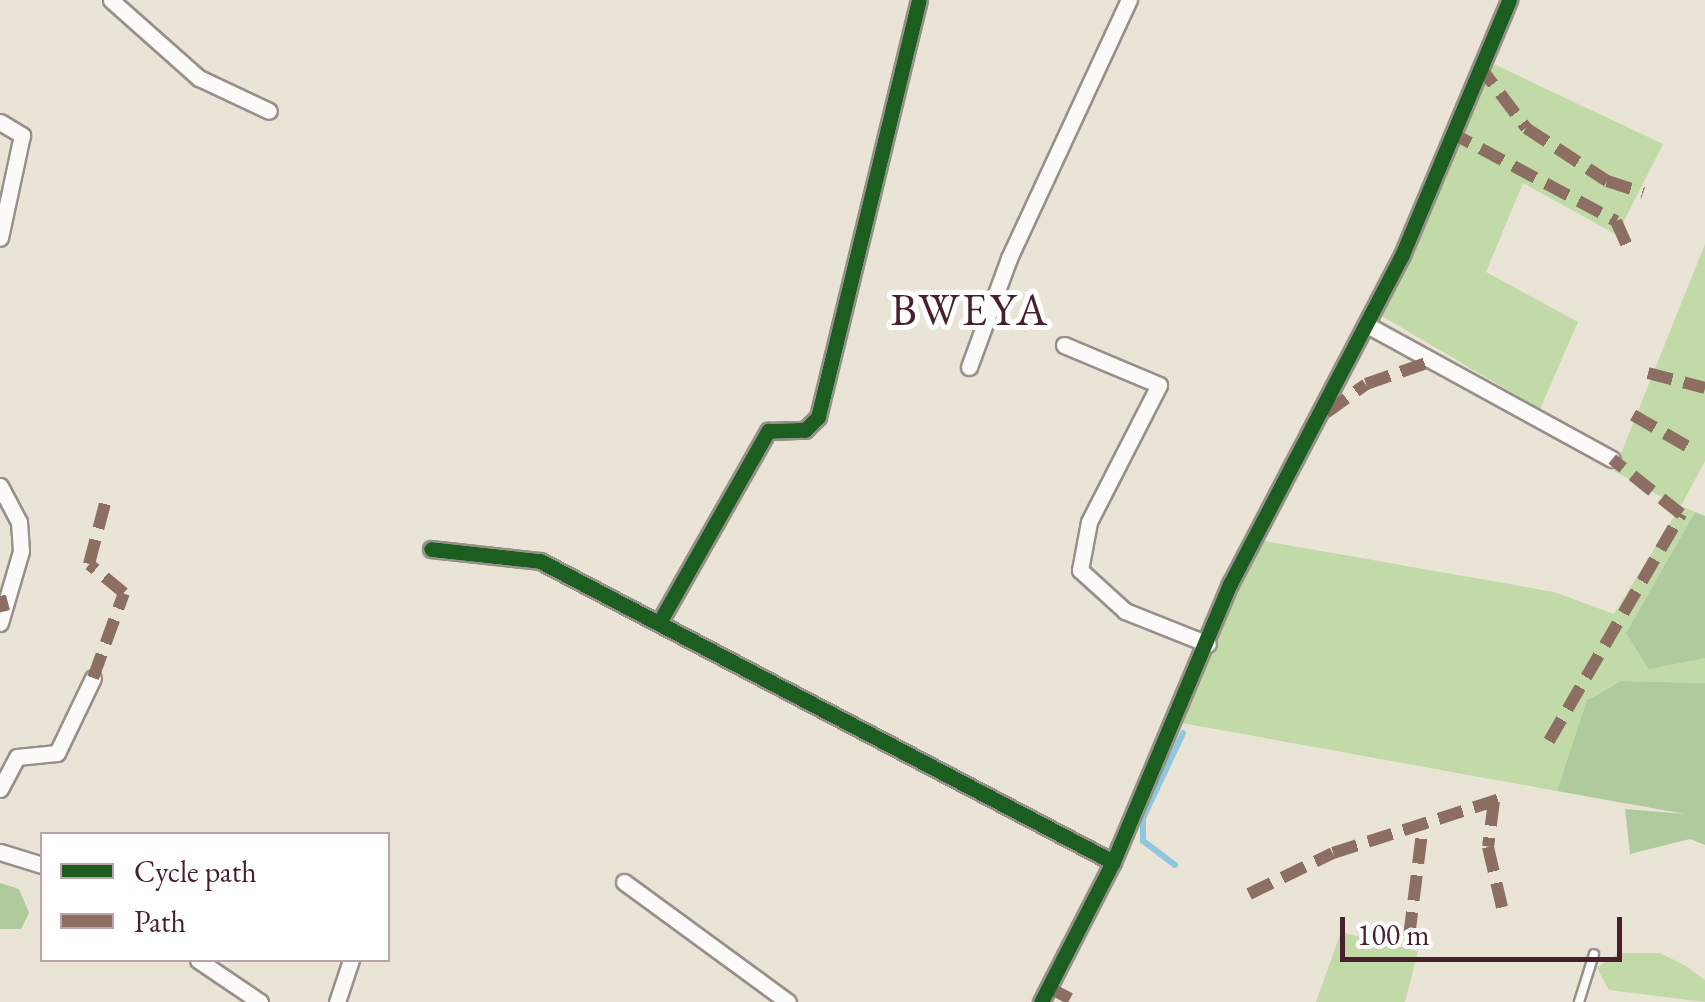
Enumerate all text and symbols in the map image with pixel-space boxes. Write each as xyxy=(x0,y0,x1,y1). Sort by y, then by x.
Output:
district label: BWEYA xyxy=(890,283,1050,337)
legend xyxy=(40,832,390,962)
text: Cycle path xyxy=(134,852,257,891)
scale bar xyxy=(1345,897,1628,959)
text: Path xyxy=(134,902,186,941)
text: 100 m xyxy=(1357,915,1430,954)

